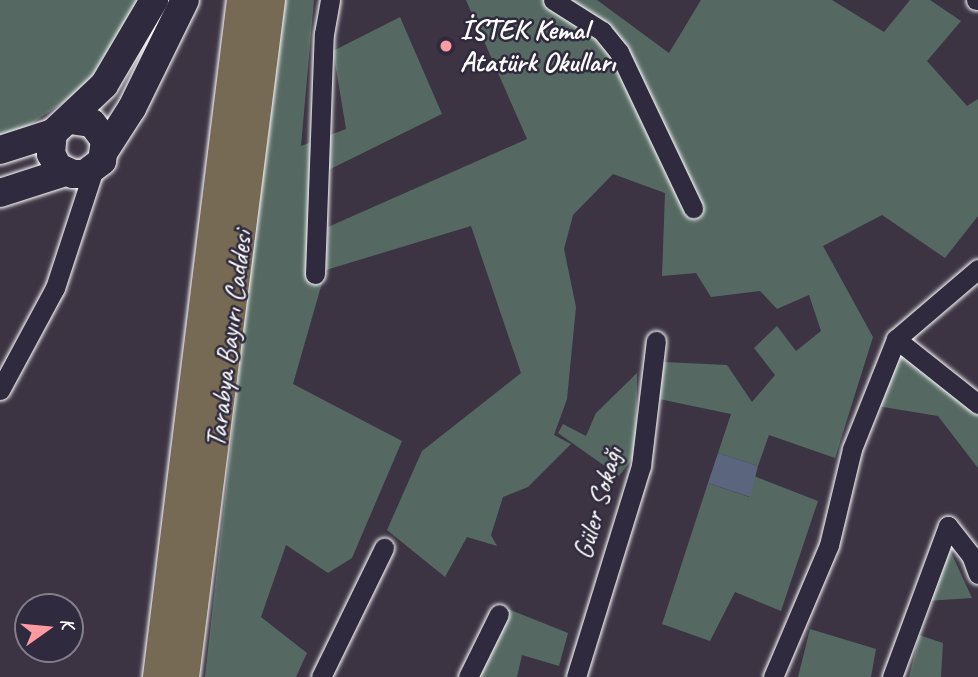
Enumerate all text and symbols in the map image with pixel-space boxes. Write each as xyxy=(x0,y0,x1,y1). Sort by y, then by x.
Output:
place label: İSTEK Kemal Atatürk Okulları xyxy=(460,13,615,79)
marker: İSTEK Kemal Atatürk Okulları xyxy=(438,38,454,54)
street label: Tarabya Bayırı Caddesi xyxy=(199,229,259,449)
street label: Güler Sokağı xyxy=(566,443,630,563)
north arrow xyxy=(14,593,84,663)
text: K xyxy=(55,615,80,631)

